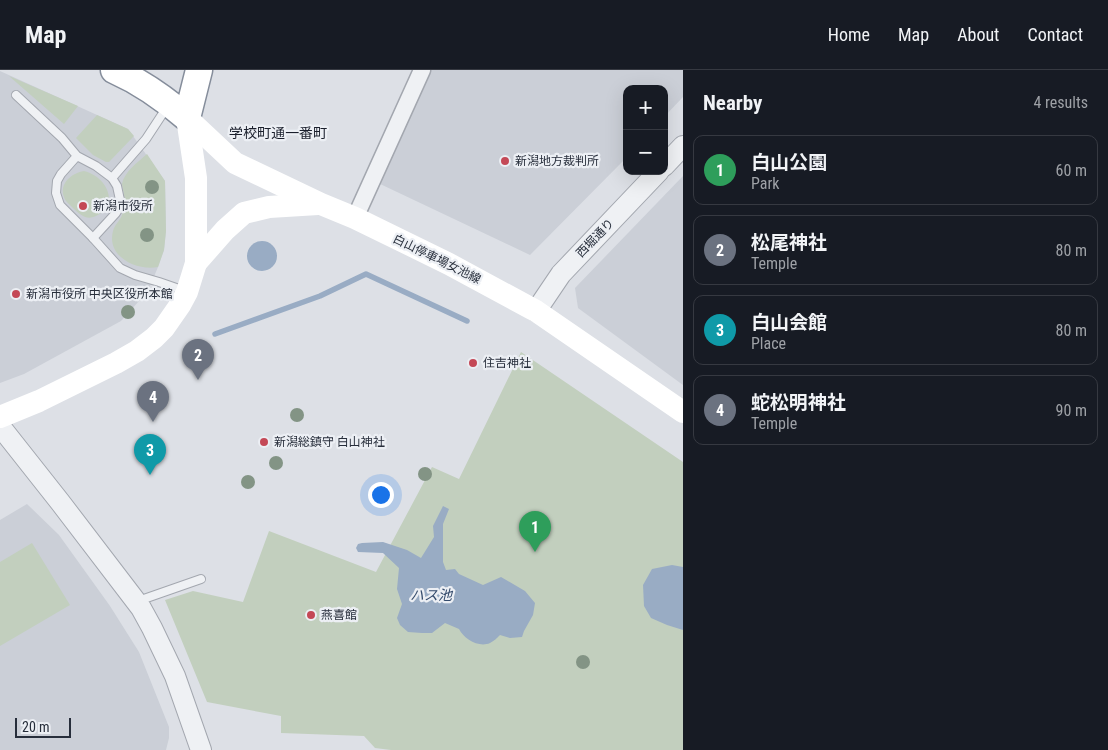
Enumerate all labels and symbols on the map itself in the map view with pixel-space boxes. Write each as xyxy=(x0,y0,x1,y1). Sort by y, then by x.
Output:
district label: 学校町通一番町 xyxy=(229,125,327,141)
place label: 新潟地方裁判所 xyxy=(515,154,599,168)
marker: 新潟地方裁判所 xyxy=(499,155,511,167)
place label: 新潟市役所 xyxy=(93,199,153,213)
marker: 新潟市役所 xyxy=(77,200,89,212)
street label: 西堀通り xyxy=(573,216,617,260)
street label: 白山停車場女池線 xyxy=(391,232,483,286)
place label: 新潟市役所 中央区役所本館 xyxy=(26,287,173,301)
marker: 新潟市役所 中央区役所本館 xyxy=(10,288,22,300)
pin: 2 xyxy=(182,339,214,380)
place label: 住吉神社 xyxy=(483,356,531,370)
marker: 住吉神社 xyxy=(467,357,479,369)
pin: 4 xyxy=(137,381,169,422)
pin: 3 xyxy=(134,434,166,475)
place label: 新潟総鎮守 白山神社 xyxy=(274,435,385,449)
marker: 新潟総鎮守 白山神社 xyxy=(258,436,270,448)
your location xyxy=(368,482,394,508)
pin: 1 xyxy=(519,511,551,552)
water label: ハス池 xyxy=(410,587,454,603)
place label: 燕喜館 xyxy=(321,608,357,622)
marker: 燕喜館 xyxy=(305,609,317,621)
scale bar xyxy=(15,715,71,738)

